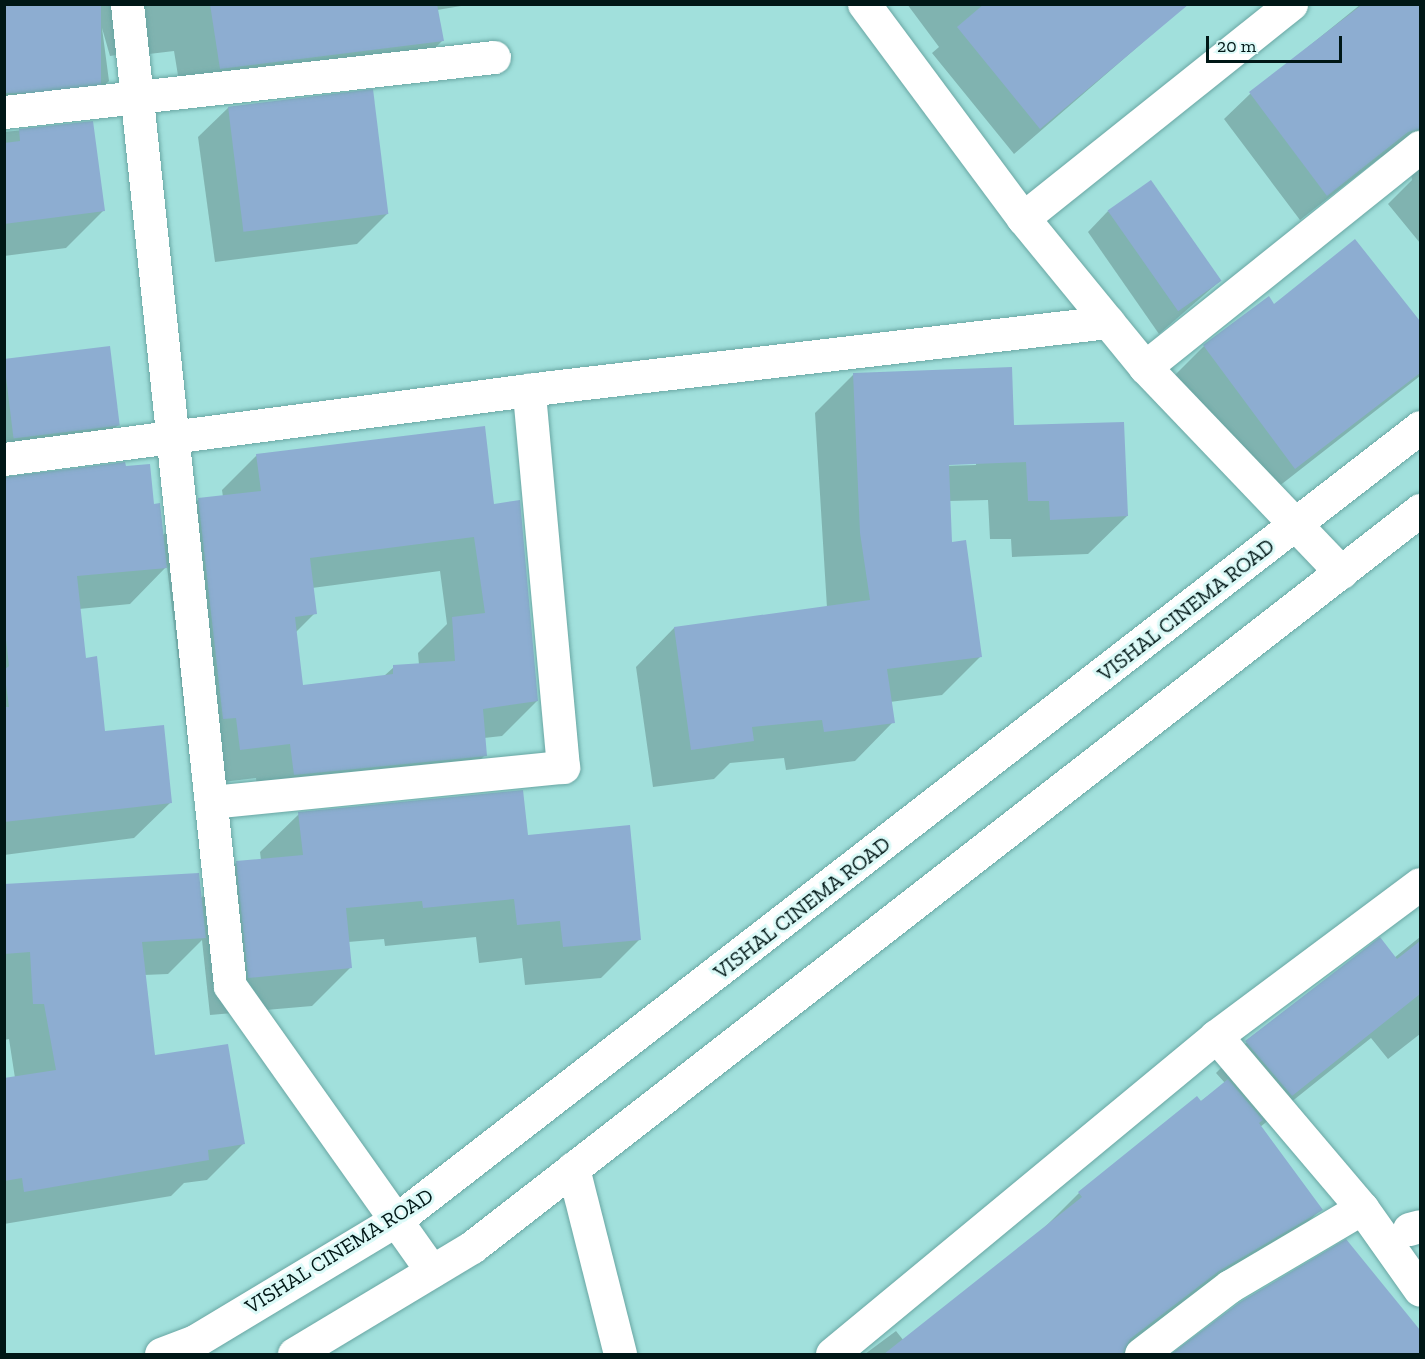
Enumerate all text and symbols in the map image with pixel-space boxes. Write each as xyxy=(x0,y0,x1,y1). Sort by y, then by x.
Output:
scale bar xyxy=(1209,24,1346,62)
text: 20 m xyxy=(1217,35,1256,57)
street label: VISHAL CINEMA ROAD xyxy=(1092,533,1280,687)
street label: VISHAL CINEMA ROAD xyxy=(708,831,896,985)
street label: VISHAL CINEMA ROAD xyxy=(240,1182,438,1320)

